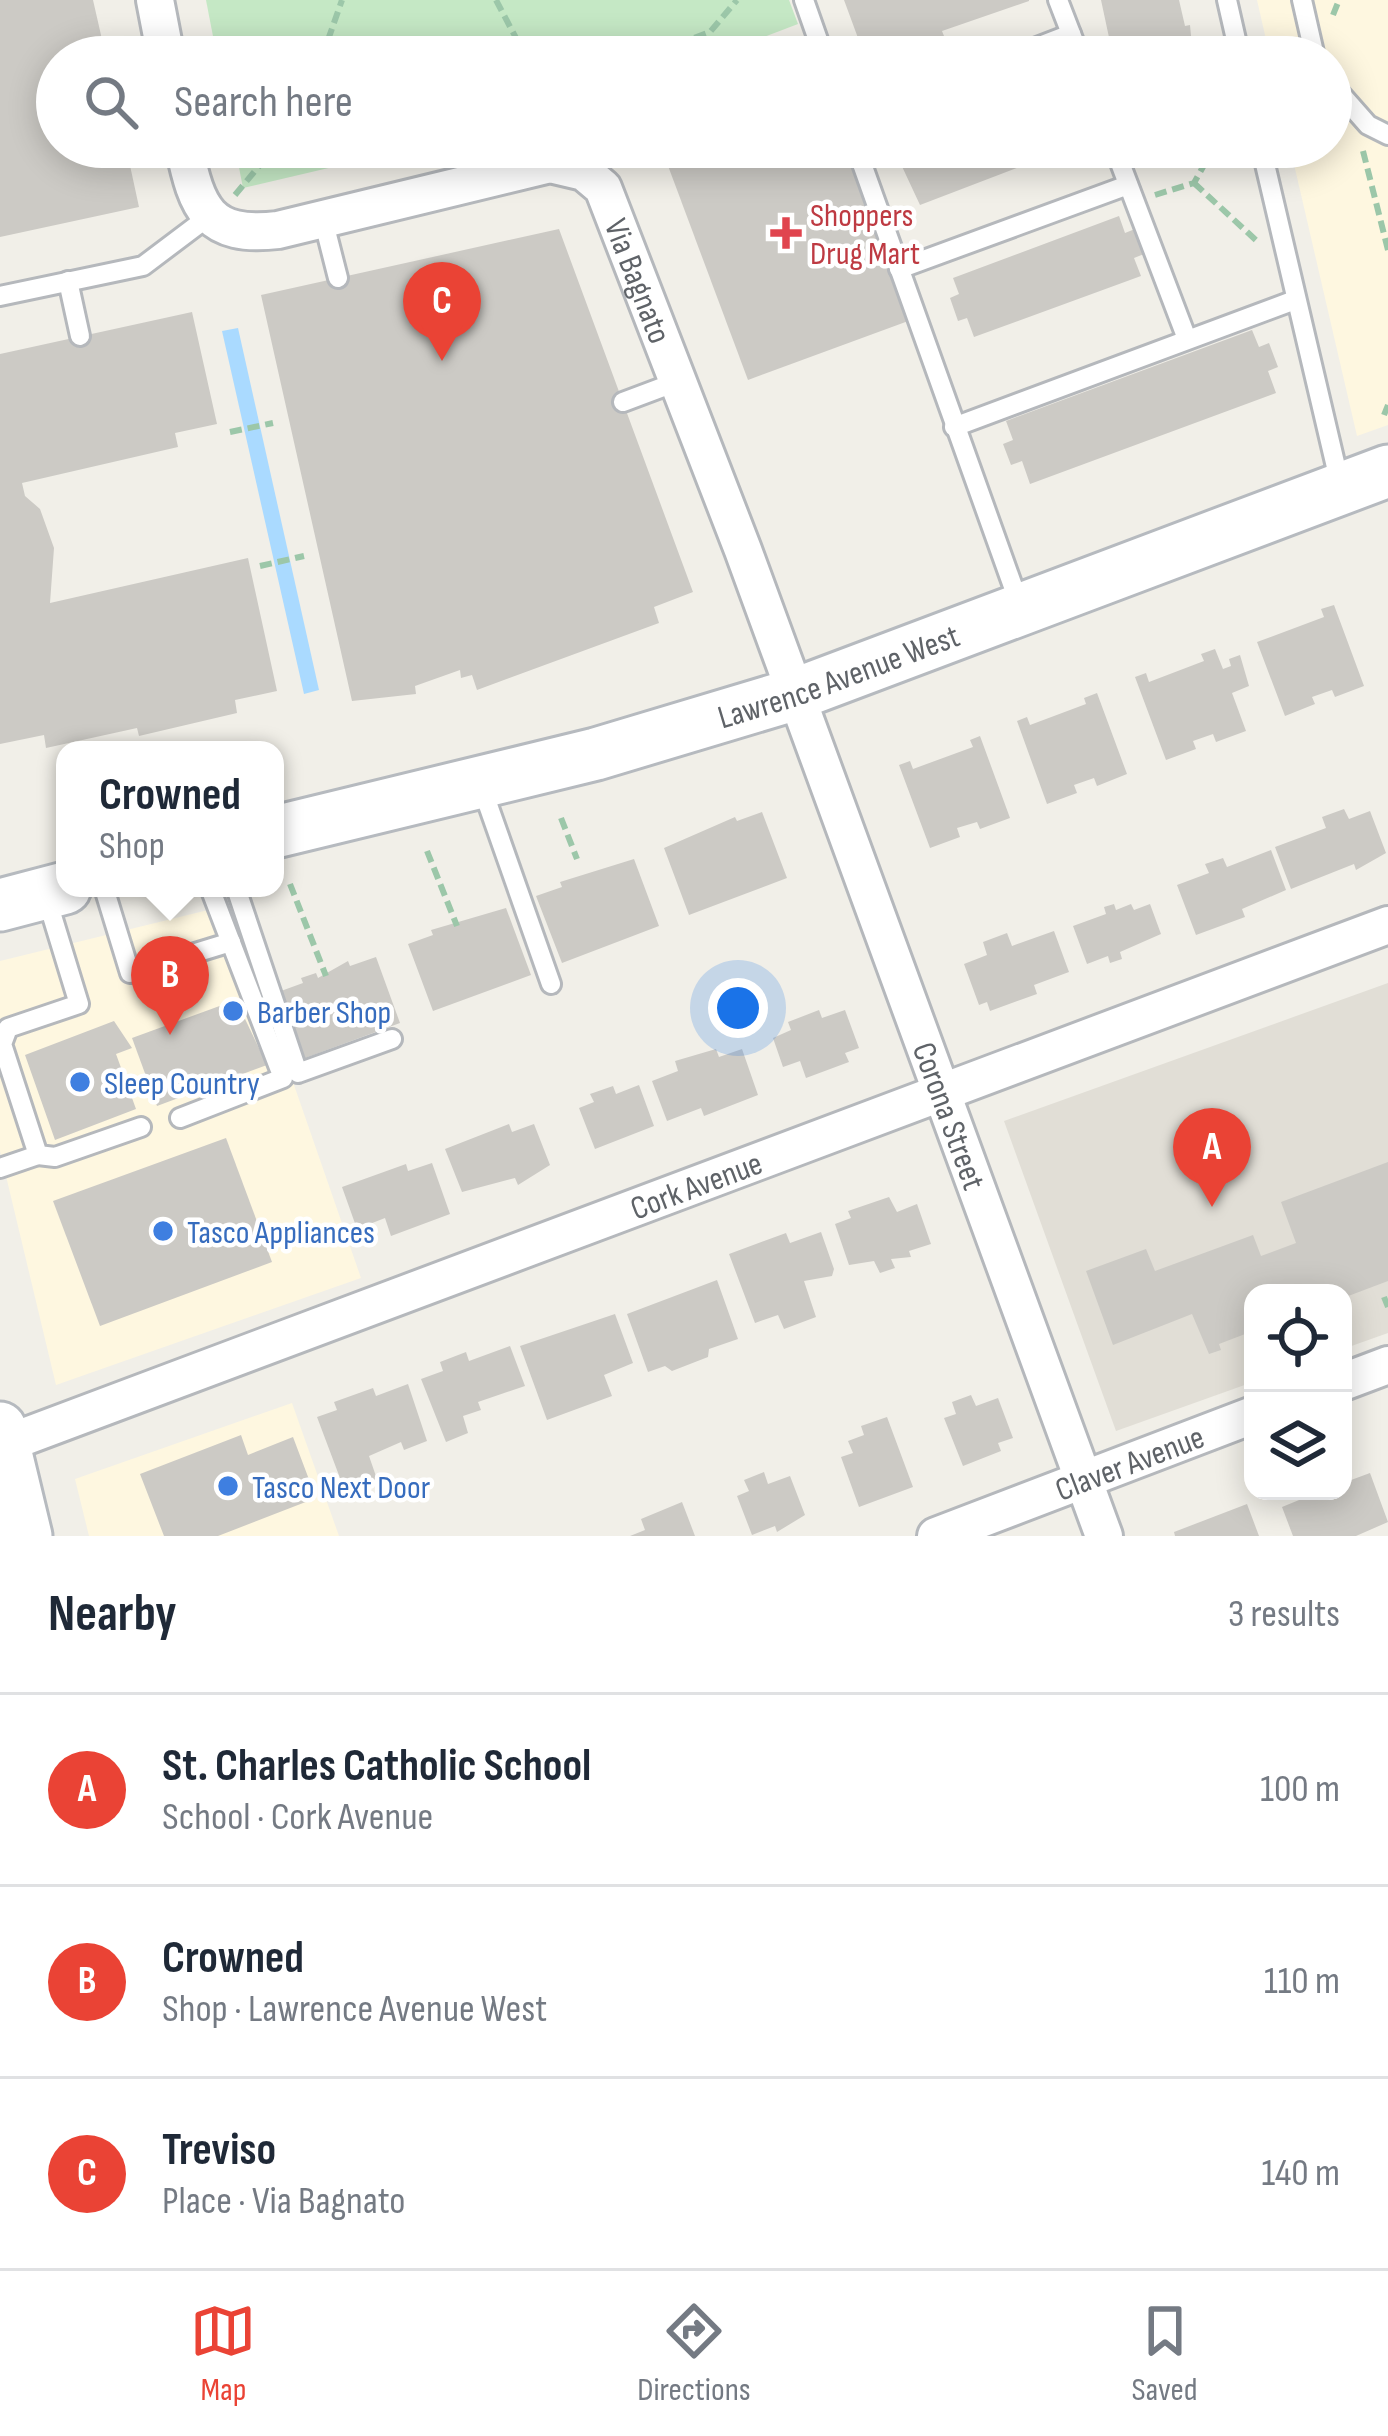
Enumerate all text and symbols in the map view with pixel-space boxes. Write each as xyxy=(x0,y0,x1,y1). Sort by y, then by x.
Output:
search box xyxy=(36,36,1352,168)
icon: search xyxy=(78,69,144,135)
text: Search here xyxy=(174,75,353,130)
place label: Shoppers Drug Mart xyxy=(810,196,920,274)
street label: Via Bagnato xyxy=(595,214,679,349)
marker: Shoppers Drug Mart xyxy=(773,220,799,246)
pin: C xyxy=(403,262,481,361)
street label: Lawrence Avenue West xyxy=(713,616,965,738)
popup xyxy=(56,741,284,897)
text: Crowned xyxy=(99,768,241,823)
text: Shop xyxy=(99,823,165,870)
pin: B xyxy=(131,936,209,1035)
your location xyxy=(708,978,768,1038)
place label: Barber Shop xyxy=(257,993,391,1033)
marker: Barber Shop xyxy=(220,998,246,1024)
street label: Corona Street xyxy=(903,1037,993,1195)
place label: Sleep Country xyxy=(104,1064,260,1104)
marker: Sleep Country xyxy=(67,1069,93,1095)
pin: A xyxy=(1173,1108,1251,1207)
street label: Cork Avenue xyxy=(625,1144,768,1229)
place label: Tasco Appliances xyxy=(187,1213,375,1253)
marker: Tasco Appliances xyxy=(150,1218,176,1244)
map controls xyxy=(1244,1284,1352,1500)
button: locate xyxy=(1244,1284,1352,1392)
button: layers xyxy=(1244,1392,1352,1500)
street label: Claver Avenue xyxy=(1050,1418,1210,1511)
place label: Tasco Next Door xyxy=(252,1468,430,1508)
marker: Tasco Next Door xyxy=(215,1473,241,1499)
text: Nearby xyxy=(48,1584,177,1645)
text: 3 results xyxy=(1228,1591,1340,1638)
text: St. Charles Catholic School xyxy=(162,1739,591,1794)
text: A xyxy=(78,1766,96,1813)
text: 100 m xyxy=(1260,1766,1340,1813)
text: School · Cork Avenue xyxy=(162,1794,433,1841)
text: Crowned xyxy=(162,1931,304,1986)
text: B xyxy=(78,1958,96,2005)
text: 110 m xyxy=(1264,1958,1340,2005)
text: Shop · Lawrence Avenue West xyxy=(162,1986,547,2033)
text: Treviso xyxy=(162,2123,276,2178)
text: C xyxy=(77,2150,97,2197)
text: 140 m xyxy=(1261,2150,1340,2197)
text: Place · Via Bagnato xyxy=(162,2178,406,2225)
tab: Map xyxy=(190,2298,256,2410)
tab: Directions xyxy=(637,2298,751,2410)
tab: Saved xyxy=(1131,2298,1198,2410)

